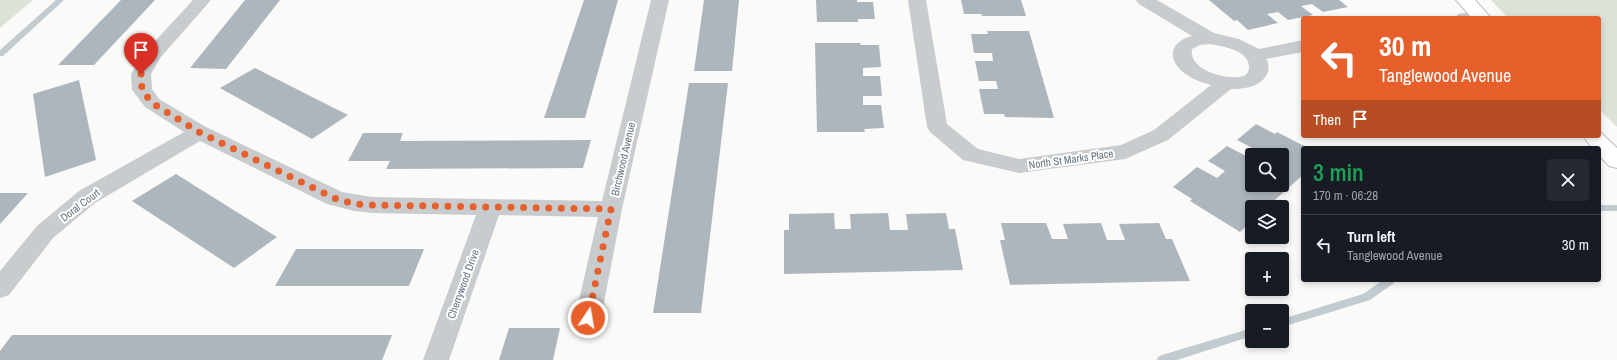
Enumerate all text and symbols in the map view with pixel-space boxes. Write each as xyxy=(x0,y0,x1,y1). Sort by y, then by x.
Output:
text: 30 m xyxy=(1379,27,1431,65)
icon: left xyxy=(1313,32,1365,84)
pin xyxy=(124,33,158,74)
icon: arrive xyxy=(130,39,152,61)
text: Tanglewood Avenue xyxy=(1379,63,1511,88)
icon: arrive xyxy=(1349,108,1371,130)
text: Then xyxy=(1313,109,1341,130)
street label: Birchwood Avenue xyxy=(608,121,638,197)
street label: North St Marks Place xyxy=(1028,146,1114,172)
map controls xyxy=(1245,148,1289,348)
button: search xyxy=(1245,148,1289,192)
text: 3 min xyxy=(1313,156,1364,188)
button: close xyxy=(1547,159,1589,201)
street label: Doral Court xyxy=(57,185,103,224)
text: 170 m · 06:28 xyxy=(1313,187,1378,204)
button: layers xyxy=(1245,200,1289,244)
text: Turn left xyxy=(1347,226,1395,247)
icon: left xyxy=(1313,234,1335,256)
text: 30 m xyxy=(1562,234,1589,255)
street label: Cherrywood Drive xyxy=(444,247,482,321)
text: Tanglewood Avenue xyxy=(1347,247,1442,264)
button: + xyxy=(1245,252,1289,296)
position arrow xyxy=(567,297,609,339)
button: − xyxy=(1245,304,1289,348)

